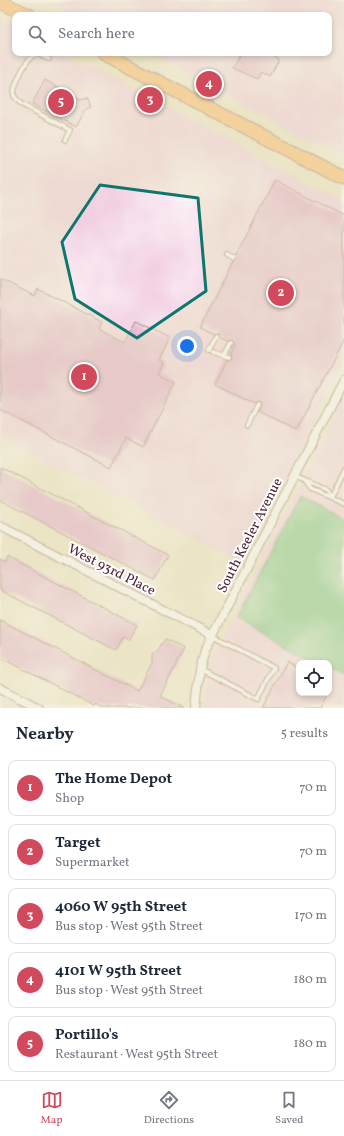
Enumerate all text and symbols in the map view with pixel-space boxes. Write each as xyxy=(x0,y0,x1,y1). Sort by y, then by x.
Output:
search box xyxy=(12,12,332,56)
icon: search xyxy=(26,23,48,45)
text: Search here xyxy=(58,24,135,45)
pin: 4 xyxy=(196,69,222,99)
pin: 3 xyxy=(137,85,163,115)
pin: 5 xyxy=(48,87,74,117)
pin: 2 xyxy=(268,278,294,308)
your location xyxy=(177,336,197,356)
pin: 1 xyxy=(71,362,97,392)
street label: South Keeler Avenue xyxy=(213,475,288,596)
street label: West 93rd Place xyxy=(64,540,159,601)
map controls xyxy=(296,660,332,696)
button: locate xyxy=(296,660,332,696)
text: Nearby xyxy=(16,723,74,746)
text: 5 results xyxy=(281,725,328,743)
text: The Home Depot xyxy=(55,769,172,790)
text: 1 xyxy=(27,779,33,797)
text: 70 m xyxy=(299,779,327,797)
text: Shop xyxy=(55,790,84,808)
text: Target xyxy=(55,833,101,854)
text: 2 xyxy=(27,843,33,861)
text: 70 m xyxy=(299,843,327,861)
text: Supermarket xyxy=(55,854,130,872)
text: 4060 W 95th Street xyxy=(55,897,187,918)
text: 3 xyxy=(27,907,33,925)
text: 170 m xyxy=(294,907,327,925)
text: Bus stop · West 95th Street xyxy=(55,918,203,936)
text: 4101 W 95th Street xyxy=(55,961,182,982)
text: 4 xyxy=(26,971,34,989)
text: 180 m xyxy=(293,971,327,989)
text: Bus stop · West 95th Street xyxy=(55,982,203,1000)
text: Portillo's xyxy=(55,1025,118,1046)
text: 5 xyxy=(27,1035,33,1053)
text: 180 m xyxy=(293,1035,327,1053)
text: Restaurant · West 95th Street xyxy=(55,1046,218,1064)
tab: Map xyxy=(41,1089,63,1128)
tab: Directions xyxy=(144,1089,194,1128)
tab: Saved xyxy=(275,1089,303,1128)

